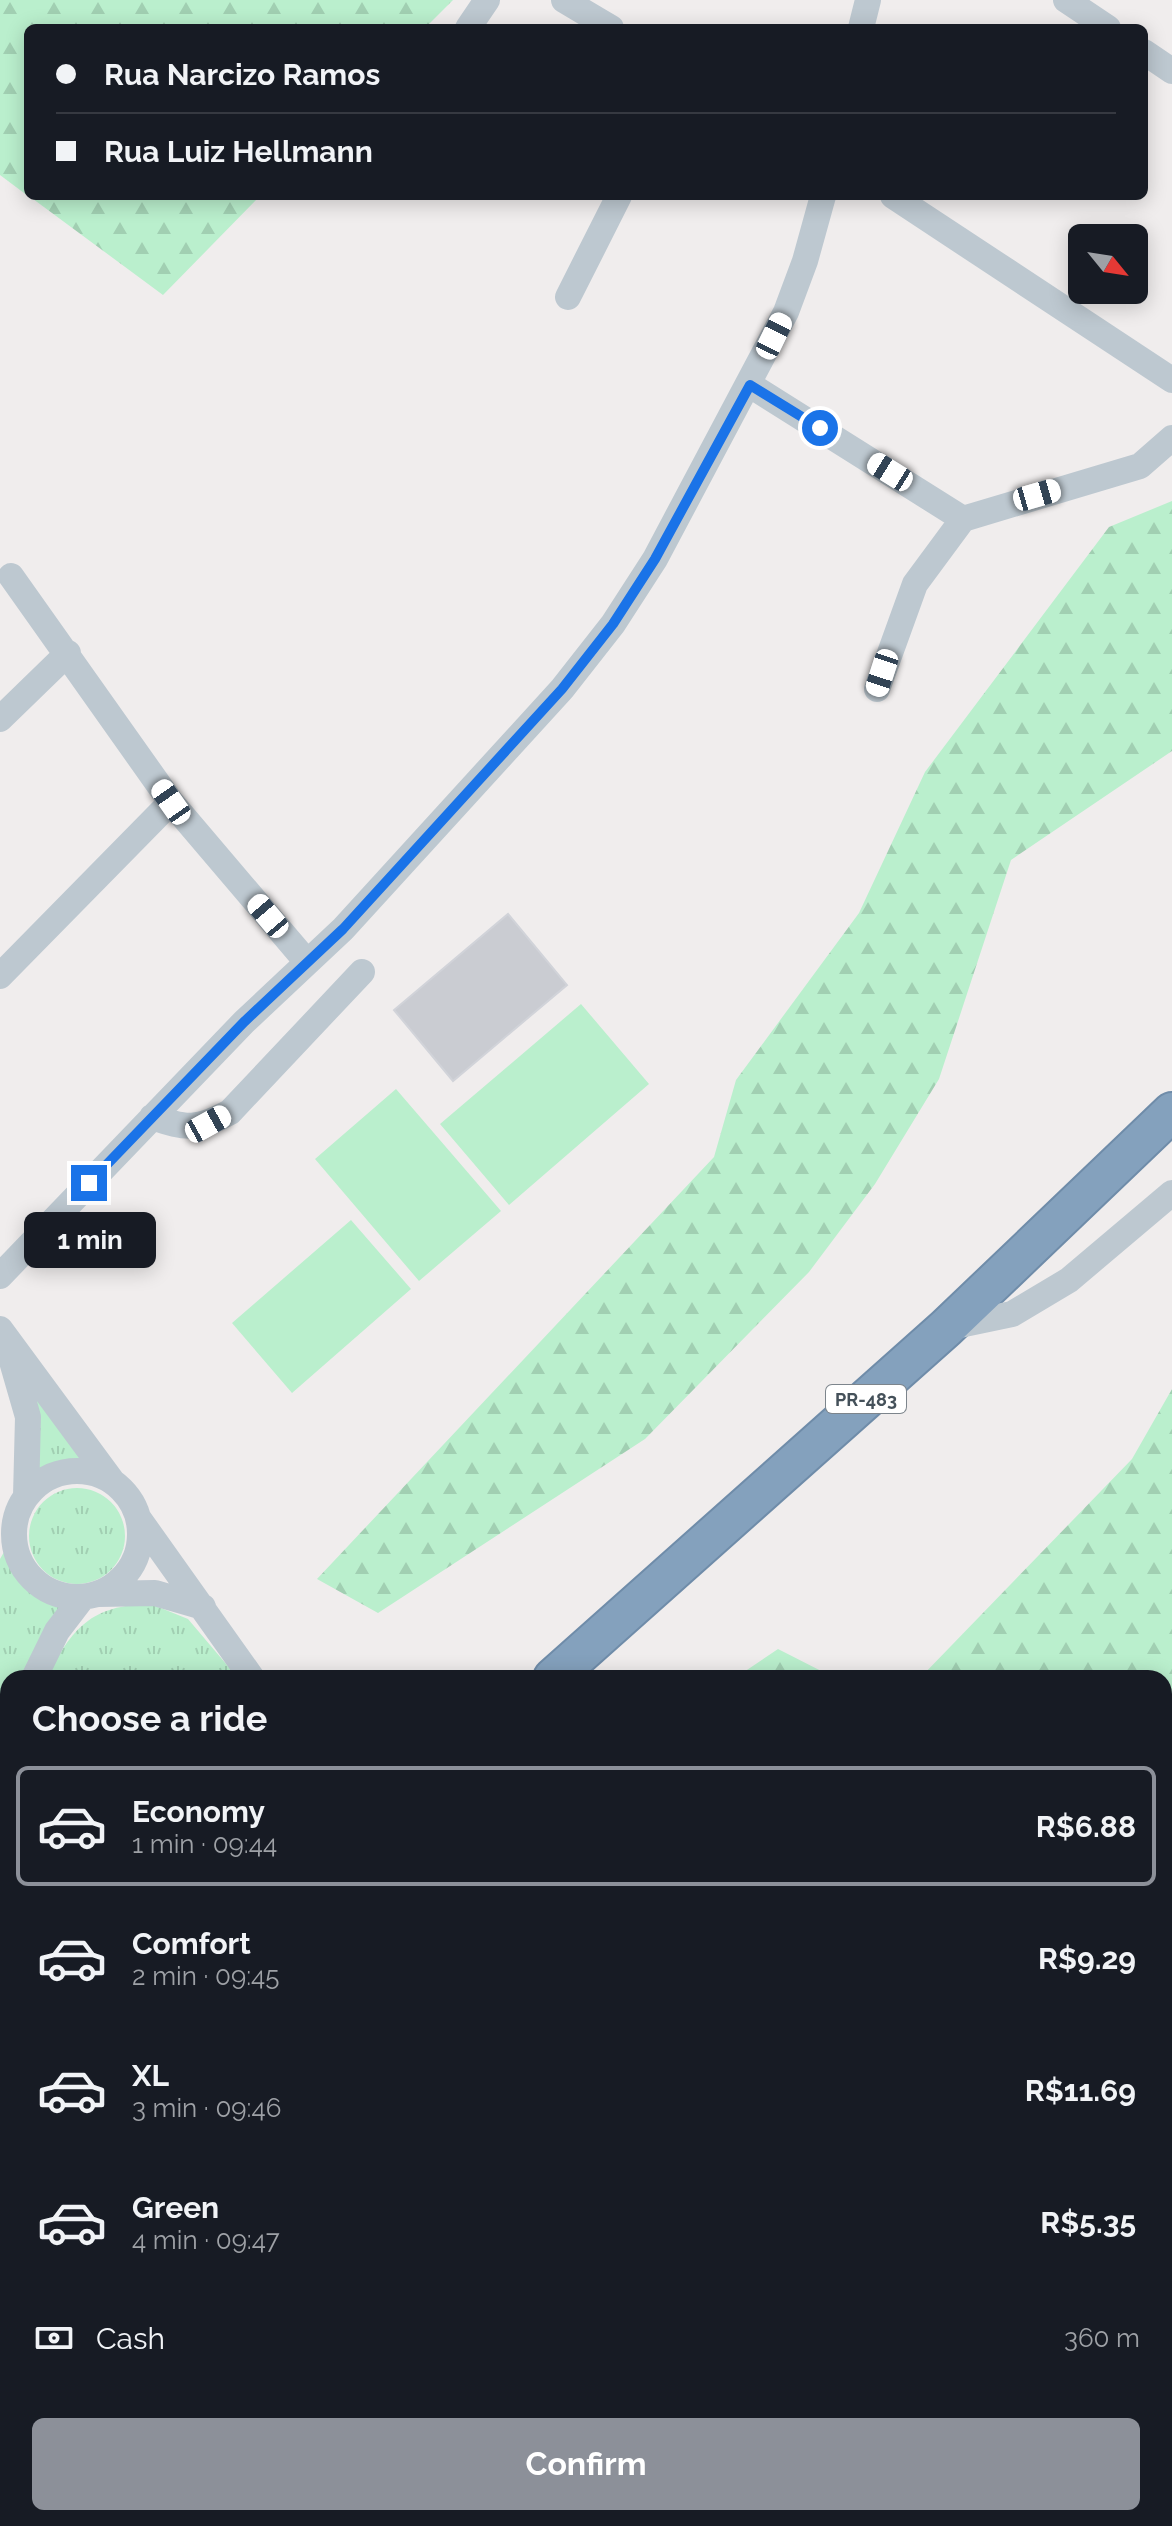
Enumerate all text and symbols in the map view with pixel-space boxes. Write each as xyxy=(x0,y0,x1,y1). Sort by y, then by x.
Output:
text: Rua Narcizo Ramos xyxy=(104,57,380,92)
text: Rua Luiz Hellmann xyxy=(104,134,373,169)
north arrow xyxy=(1068,224,1148,304)
map controls xyxy=(1068,224,1148,304)
car xyxy=(753,309,795,363)
route start xyxy=(802,410,838,446)
car xyxy=(863,449,917,495)
car xyxy=(1011,477,1063,513)
car xyxy=(863,646,901,700)
car xyxy=(147,775,195,829)
car xyxy=(243,890,293,942)
car xyxy=(181,1102,235,1146)
route end xyxy=(71,1165,107,1201)
callout: 1 min xyxy=(23,1211,155,1267)
text: 1 min xyxy=(57,1225,123,1255)
road number: PR-483 xyxy=(826,1385,906,1413)
text: Choose a ride xyxy=(32,1697,267,1739)
icon: car xyxy=(36,1790,108,1862)
text: Economy xyxy=(132,1794,265,1829)
text: R$6.88 xyxy=(1036,1809,1136,1844)
text: 1 min · 09:44 xyxy=(132,1829,277,1859)
icon: car xyxy=(36,1922,108,1994)
text: Comfort xyxy=(132,1926,251,1961)
text: R$9.29 xyxy=(1038,1941,1136,1976)
text: 2 min · 09:45 xyxy=(132,1961,279,1991)
icon: car xyxy=(36,2054,108,2126)
text: XL xyxy=(132,2058,169,2093)
text: R$11.69 xyxy=(1025,2073,1136,2108)
text: 3 min · 09:46 xyxy=(132,2093,281,2123)
icon: car xyxy=(36,2186,108,2258)
text: Green xyxy=(132,2190,219,2225)
text: R$5.35 xyxy=(1040,2205,1136,2240)
text: 4 min · 09:47 xyxy=(132,2225,280,2255)
icon: cash xyxy=(32,2316,76,2360)
text: Cash xyxy=(96,2321,165,2356)
text: 360 m xyxy=(1064,2323,1140,2353)
button: Confirm xyxy=(32,2418,1140,2510)

